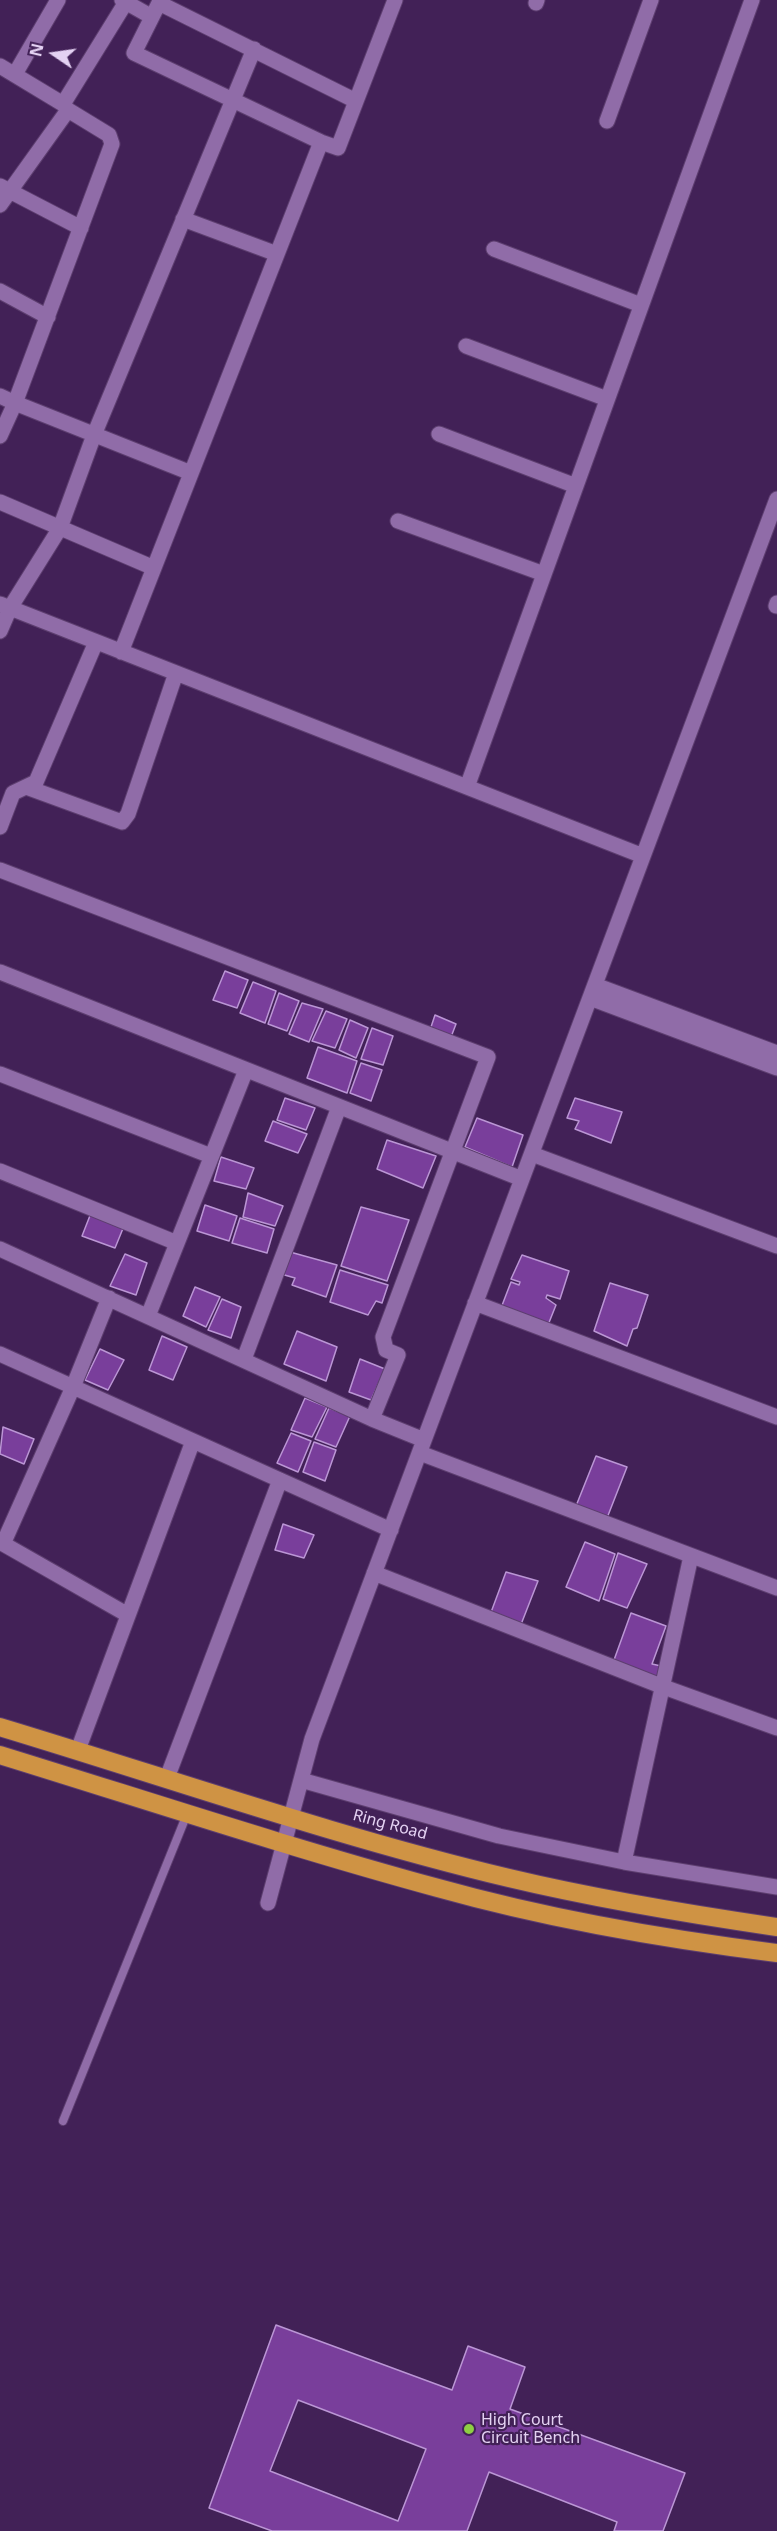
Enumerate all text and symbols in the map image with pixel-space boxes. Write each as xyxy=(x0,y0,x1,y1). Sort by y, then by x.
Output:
north arrow xyxy=(24,24,84,84)
text: N xyxy=(24,41,49,59)
street label: Ring Road xyxy=(351,1806,429,1844)
place label: High Court Circuit Bench xyxy=(481,2410,580,2448)
marker: High Court Circuit Bench xyxy=(462,2422,476,2436)

